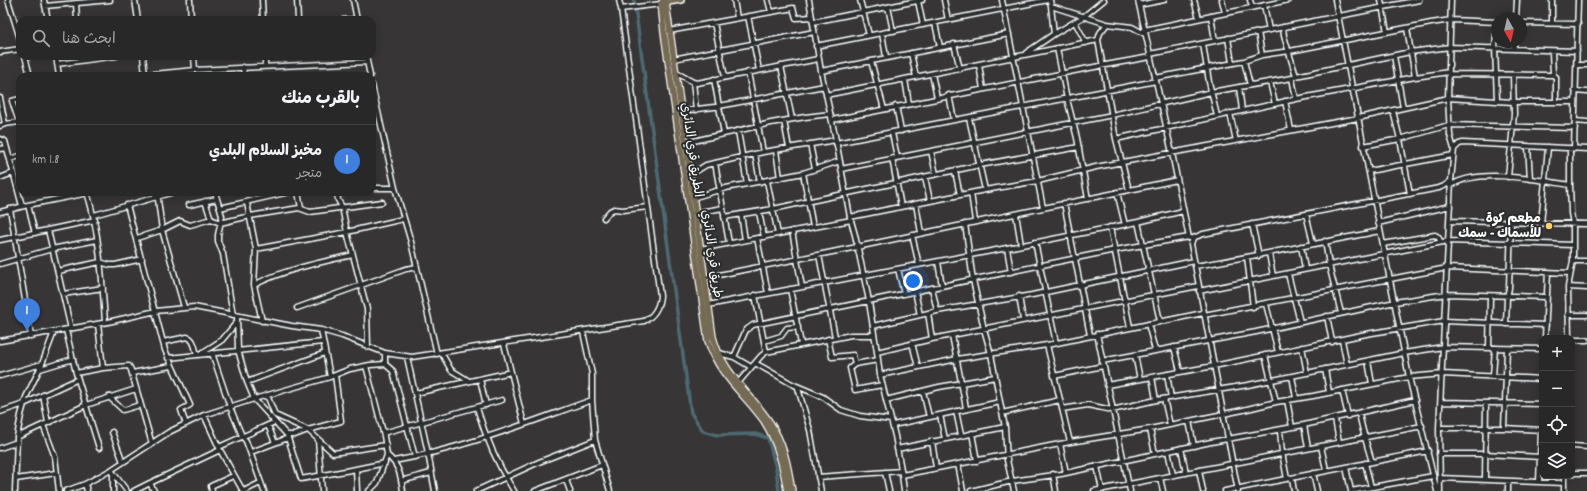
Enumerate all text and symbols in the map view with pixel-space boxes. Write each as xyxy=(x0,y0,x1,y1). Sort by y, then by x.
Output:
north arrow xyxy=(1491,12,1527,48)
search box xyxy=(16,16,376,60)
icon: search xyxy=(30,27,52,49)
text: ابحث هنا xyxy=(62,29,116,51)
text: بالقرب منك xyxy=(282,88,360,112)
street label: الطريق قري الدائري xyxy=(675,101,707,199)
text: مخبز السلام البلدي xyxy=(209,141,322,163)
text: 1.8 km xyxy=(32,151,59,170)
text: 1 xyxy=(346,151,348,170)
text: متجر xyxy=(297,165,322,184)
street label: طريق قري الدائري xyxy=(695,209,727,299)
place label: مطعم كوة للأسماك - سمك xyxy=(1458,210,1541,244)
marker: مطعم كوة للأسماك - سمك xyxy=(1544,221,1554,231)
your location xyxy=(903,271,923,291)
pin: 1 xyxy=(14,298,40,331)
map controls xyxy=(1539,335,1575,479)
button: + xyxy=(1539,335,1575,371)
button: − xyxy=(1539,371,1575,407)
button: locate xyxy=(1539,407,1575,443)
button: layers xyxy=(1539,443,1575,479)

